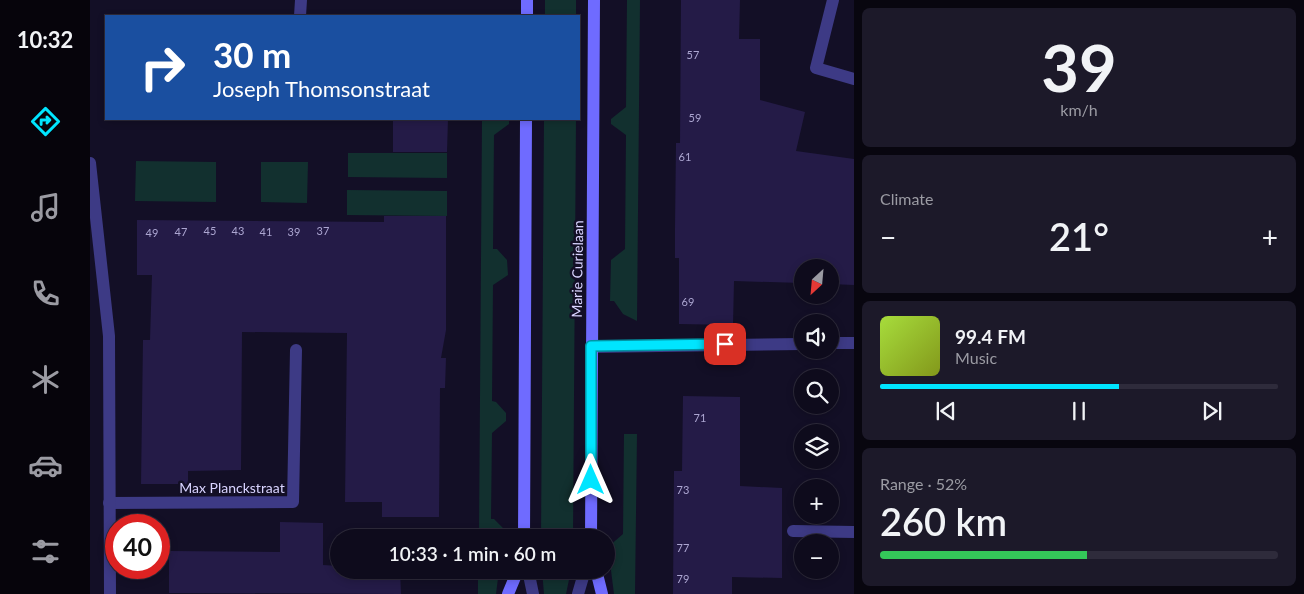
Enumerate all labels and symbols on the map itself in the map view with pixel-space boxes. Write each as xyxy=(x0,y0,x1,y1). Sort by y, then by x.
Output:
house number: 57 xyxy=(687,48,699,61)
house number: 59 xyxy=(689,111,701,124)
house number: 61 xyxy=(679,150,691,163)
street label: Marie Curielaan xyxy=(568,220,586,318)
house number: 45 xyxy=(204,224,216,237)
house number: 43 xyxy=(232,224,244,237)
house number: 37 xyxy=(317,224,329,237)
house number: 47 xyxy=(175,225,187,238)
house number: 41 xyxy=(260,225,272,238)
house number: 39 xyxy=(288,225,300,238)
house number: 49 xyxy=(146,226,158,239)
north arrow xyxy=(794,259,839,304)
house number: 69 xyxy=(682,295,694,308)
pin xyxy=(704,323,746,365)
house number: 71 xyxy=(694,411,706,424)
position arrow xyxy=(564,453,616,505)
street label: Max Planckstraat xyxy=(179,479,285,496)
house number: 73 xyxy=(677,483,689,496)
speed limit sign: 40 xyxy=(105,514,170,579)
house number: 77 xyxy=(677,541,689,554)
house number: 79 xyxy=(677,572,689,585)

